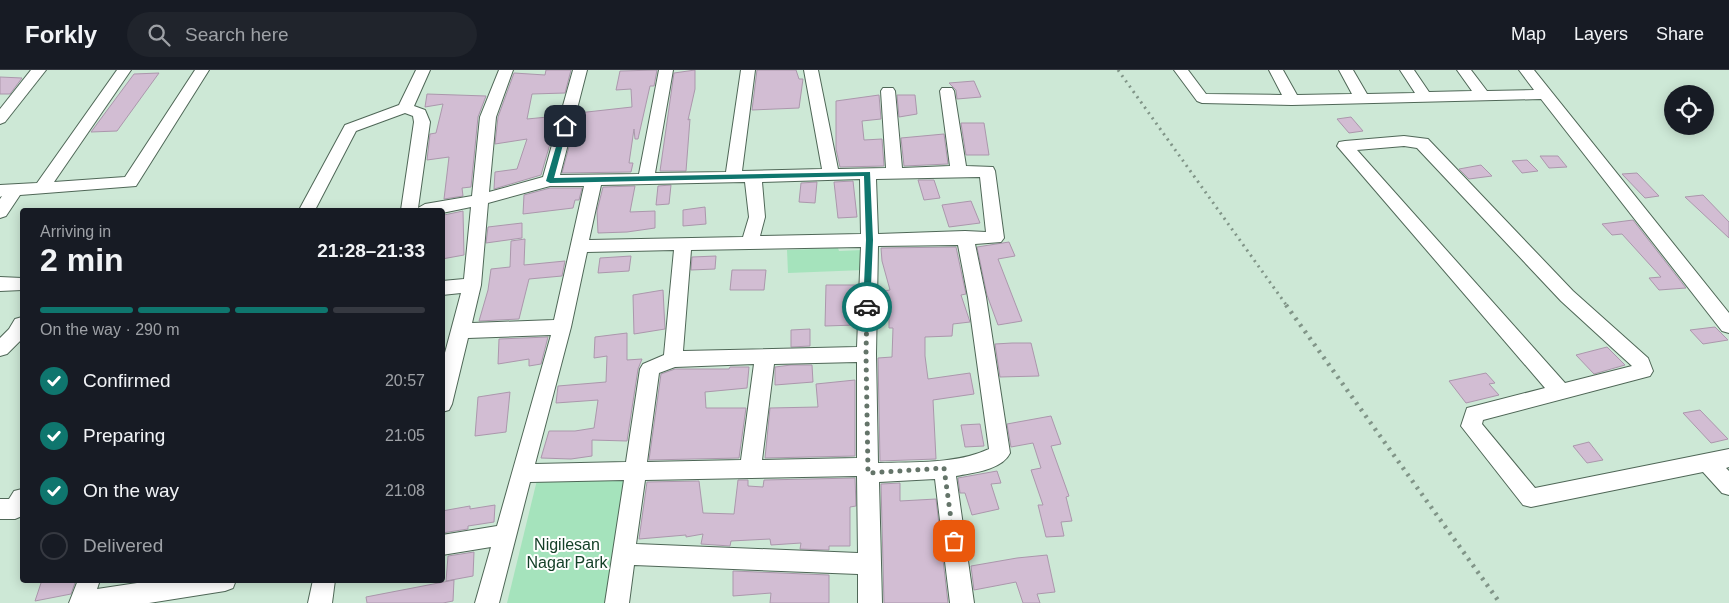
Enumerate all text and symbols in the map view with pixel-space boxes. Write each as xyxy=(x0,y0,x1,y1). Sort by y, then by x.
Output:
search box xyxy=(127,12,477,57)
text: Forkly xyxy=(25,21,97,48)
icon: search xyxy=(145,21,173,49)
text: Search here xyxy=(185,24,289,45)
text: Map xyxy=(1511,24,1546,44)
text: Layers xyxy=(1574,24,1628,44)
text: Share xyxy=(1656,24,1704,44)
map controls xyxy=(1664,85,1714,135)
button: locate xyxy=(1664,85,1714,135)
pin xyxy=(544,105,586,147)
icon: home xyxy=(551,112,579,140)
text: Arriving in xyxy=(40,223,111,240)
text: 21:28–21:33 xyxy=(317,240,425,261)
text: 2 min xyxy=(40,242,124,278)
courier xyxy=(842,282,892,332)
icon: car xyxy=(853,293,881,321)
text: On the way · 290 m xyxy=(40,321,180,338)
icon: check xyxy=(40,367,68,395)
text: Confirmed xyxy=(83,370,171,391)
text: 20:57 xyxy=(385,372,425,389)
icon: check xyxy=(40,422,68,450)
text: Preparing xyxy=(83,425,165,446)
text: 21:05 xyxy=(385,427,425,444)
icon: check xyxy=(40,477,68,505)
text: On the way xyxy=(83,480,179,501)
text: 21:08 xyxy=(385,482,425,499)
pin xyxy=(933,520,975,562)
icon: bag xyxy=(940,527,968,555)
text: Delivered xyxy=(83,535,163,556)
park label: Nigilesan Nagar Park xyxy=(527,536,608,571)

